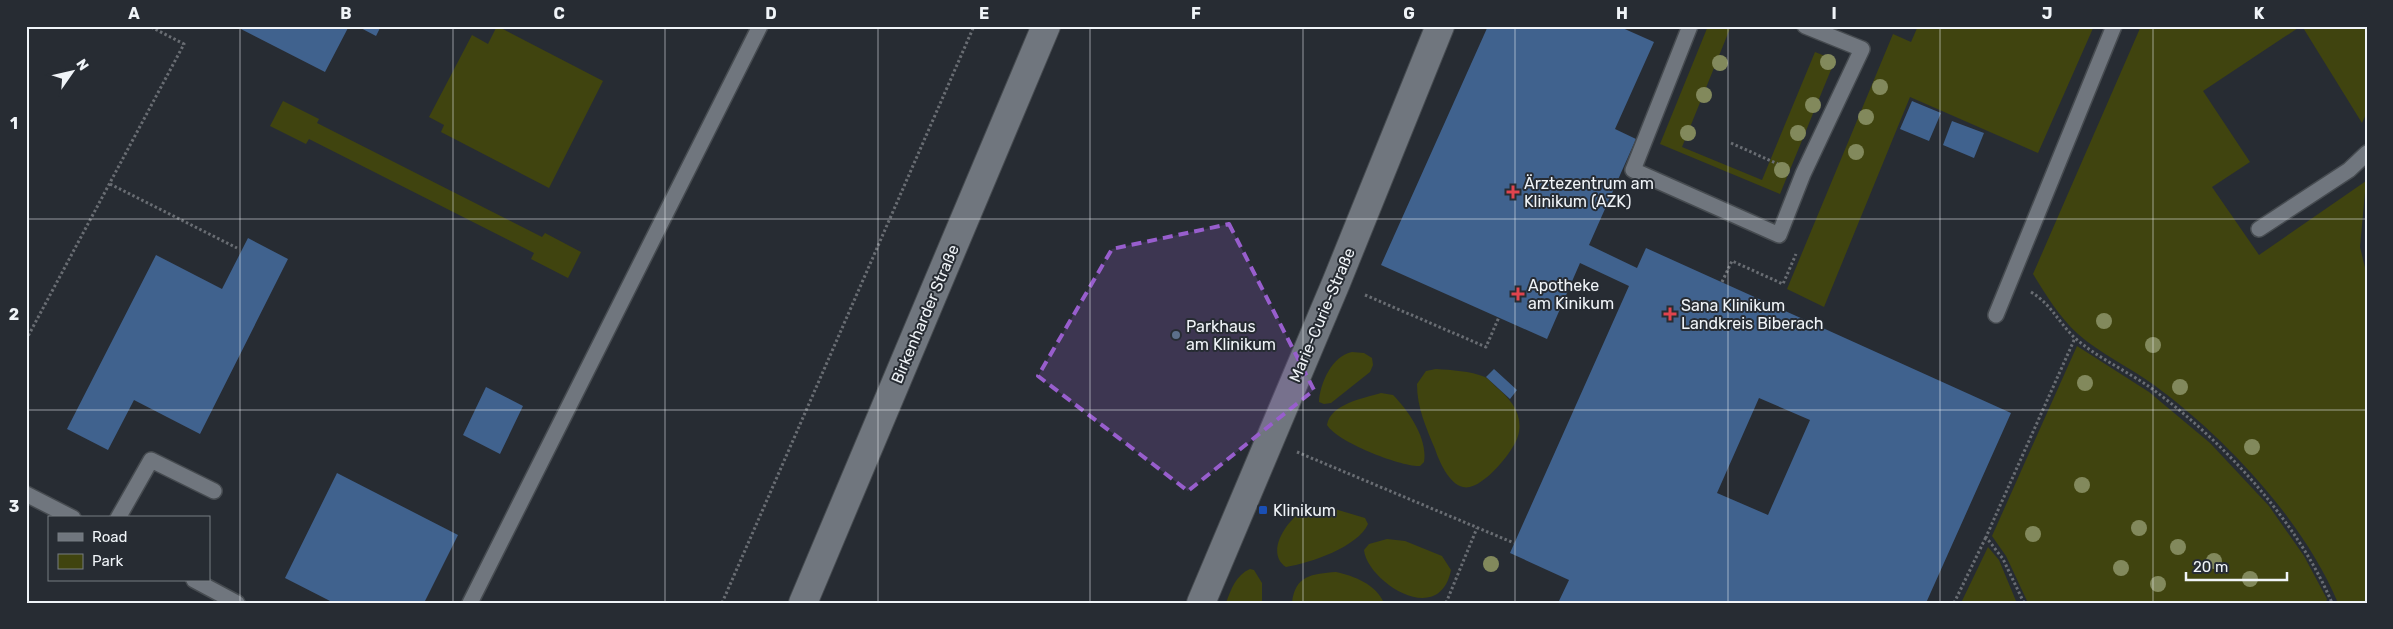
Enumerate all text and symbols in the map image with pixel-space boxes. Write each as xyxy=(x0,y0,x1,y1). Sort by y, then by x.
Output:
text: A xyxy=(128,4,140,23)
text: B xyxy=(340,4,352,23)
text: C xyxy=(553,4,565,23)
text: D xyxy=(765,4,777,23)
text: E xyxy=(979,4,989,23)
text: F xyxy=(1191,4,1201,23)
text: G xyxy=(1403,4,1415,23)
text: H xyxy=(1616,4,1628,23)
text: I xyxy=(1831,4,1837,23)
text: J xyxy=(2042,4,2052,23)
text: K xyxy=(2254,4,2265,23)
north arrow xyxy=(48,48,98,98)
text: N xyxy=(72,56,92,74)
text: 1 xyxy=(10,114,18,133)
place label: Ärztezentrum am Klinikum (AZK) xyxy=(1524,174,1654,211)
marker: Ärztezentrum am Klinikum (AZK) xyxy=(1506,185,1520,199)
street label: Birkenharder Straße xyxy=(887,242,963,386)
street label: Marie-Curie-Straße xyxy=(1285,245,1359,385)
place label: Apotheke am Kinikum xyxy=(1528,276,1614,313)
marker: Apotheke am Kinikum xyxy=(1512,288,1524,300)
place label: Sana Klinikum Landkreis Biberach xyxy=(1681,296,1824,333)
text: 2 xyxy=(9,305,19,324)
marker: Sana Klinikum Landkreis Biberach xyxy=(1663,307,1677,321)
place label: Parkhaus am Klinikum xyxy=(1186,317,1276,354)
marker: Parkhaus am Klinikum xyxy=(1170,329,1182,341)
text: 3 xyxy=(9,497,19,516)
place label: Klinikum xyxy=(1273,501,1336,520)
marker: Klinikum xyxy=(1257,504,1269,516)
legend xyxy=(48,516,210,582)
text: Road xyxy=(92,528,128,546)
scale bar xyxy=(2186,549,2287,581)
text: Park xyxy=(92,552,123,570)
text: 20 m xyxy=(2193,558,2228,576)

